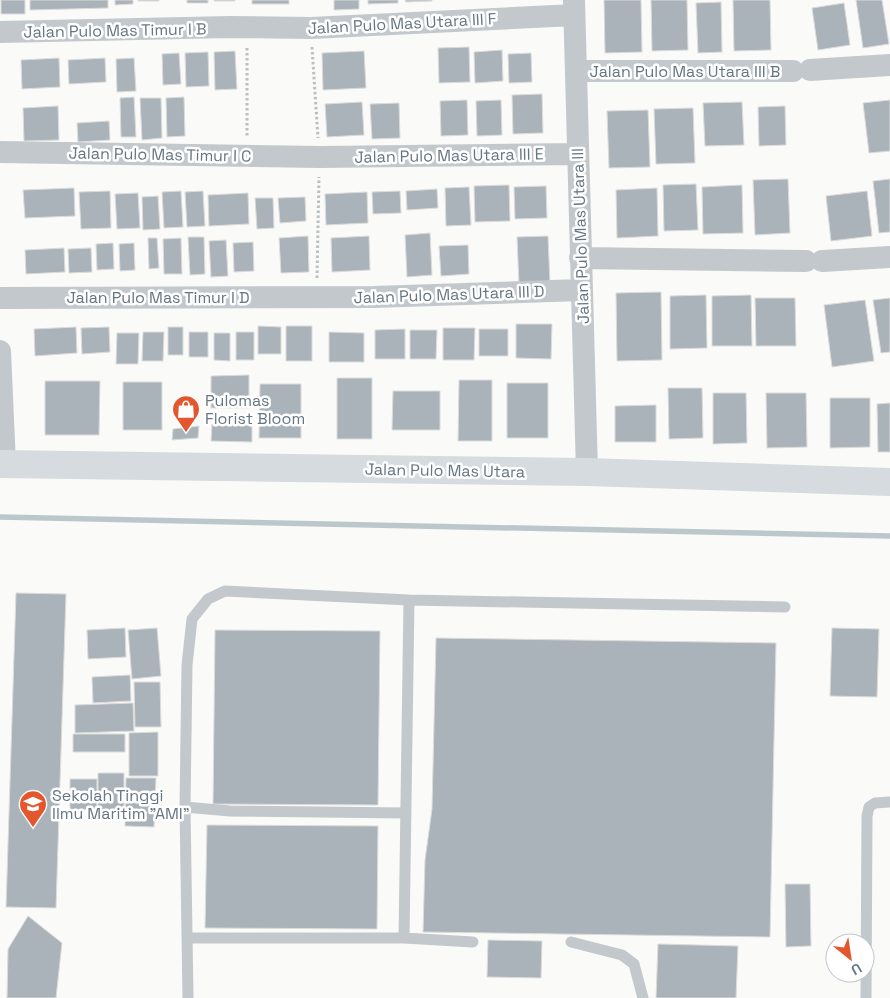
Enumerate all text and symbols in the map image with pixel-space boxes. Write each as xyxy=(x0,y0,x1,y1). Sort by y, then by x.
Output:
street label: Jalan Pulo Mas Utara III F xyxy=(307,8,497,39)
street label: Jalan Pulo Mas Timur I B xyxy=(23,18,207,43)
street label: Jalan Pulo Mas Utara III B xyxy=(590,61,780,82)
street label: Jalan Pulo Mas Timur I C xyxy=(68,142,252,167)
street label: Jalan Pulo Mas Utara III E xyxy=(354,143,544,168)
street label: Jalan Pulo Mas Utara III xyxy=(567,148,594,324)
street label: Jalan Pulo Mas Utara III D xyxy=(353,281,545,308)
street label: Jalan Pulo Mas Timur I D xyxy=(66,287,250,308)
place label: Pulomas Florist Bloom xyxy=(205,390,305,429)
shop icon: Pulomas Florist Bloom xyxy=(171,394,201,433)
street label: Jalan Pulo Mas Utara xyxy=(365,459,525,482)
place label: Sekolah Tinggi Ilmu Maritim "AMI" xyxy=(52,785,190,824)
school or university icon: Sekolah Tinggi Ilmu Maritim "AMI" xyxy=(18,789,48,828)
north arrow xyxy=(825,933,875,983)
text: U xyxy=(848,959,865,979)

